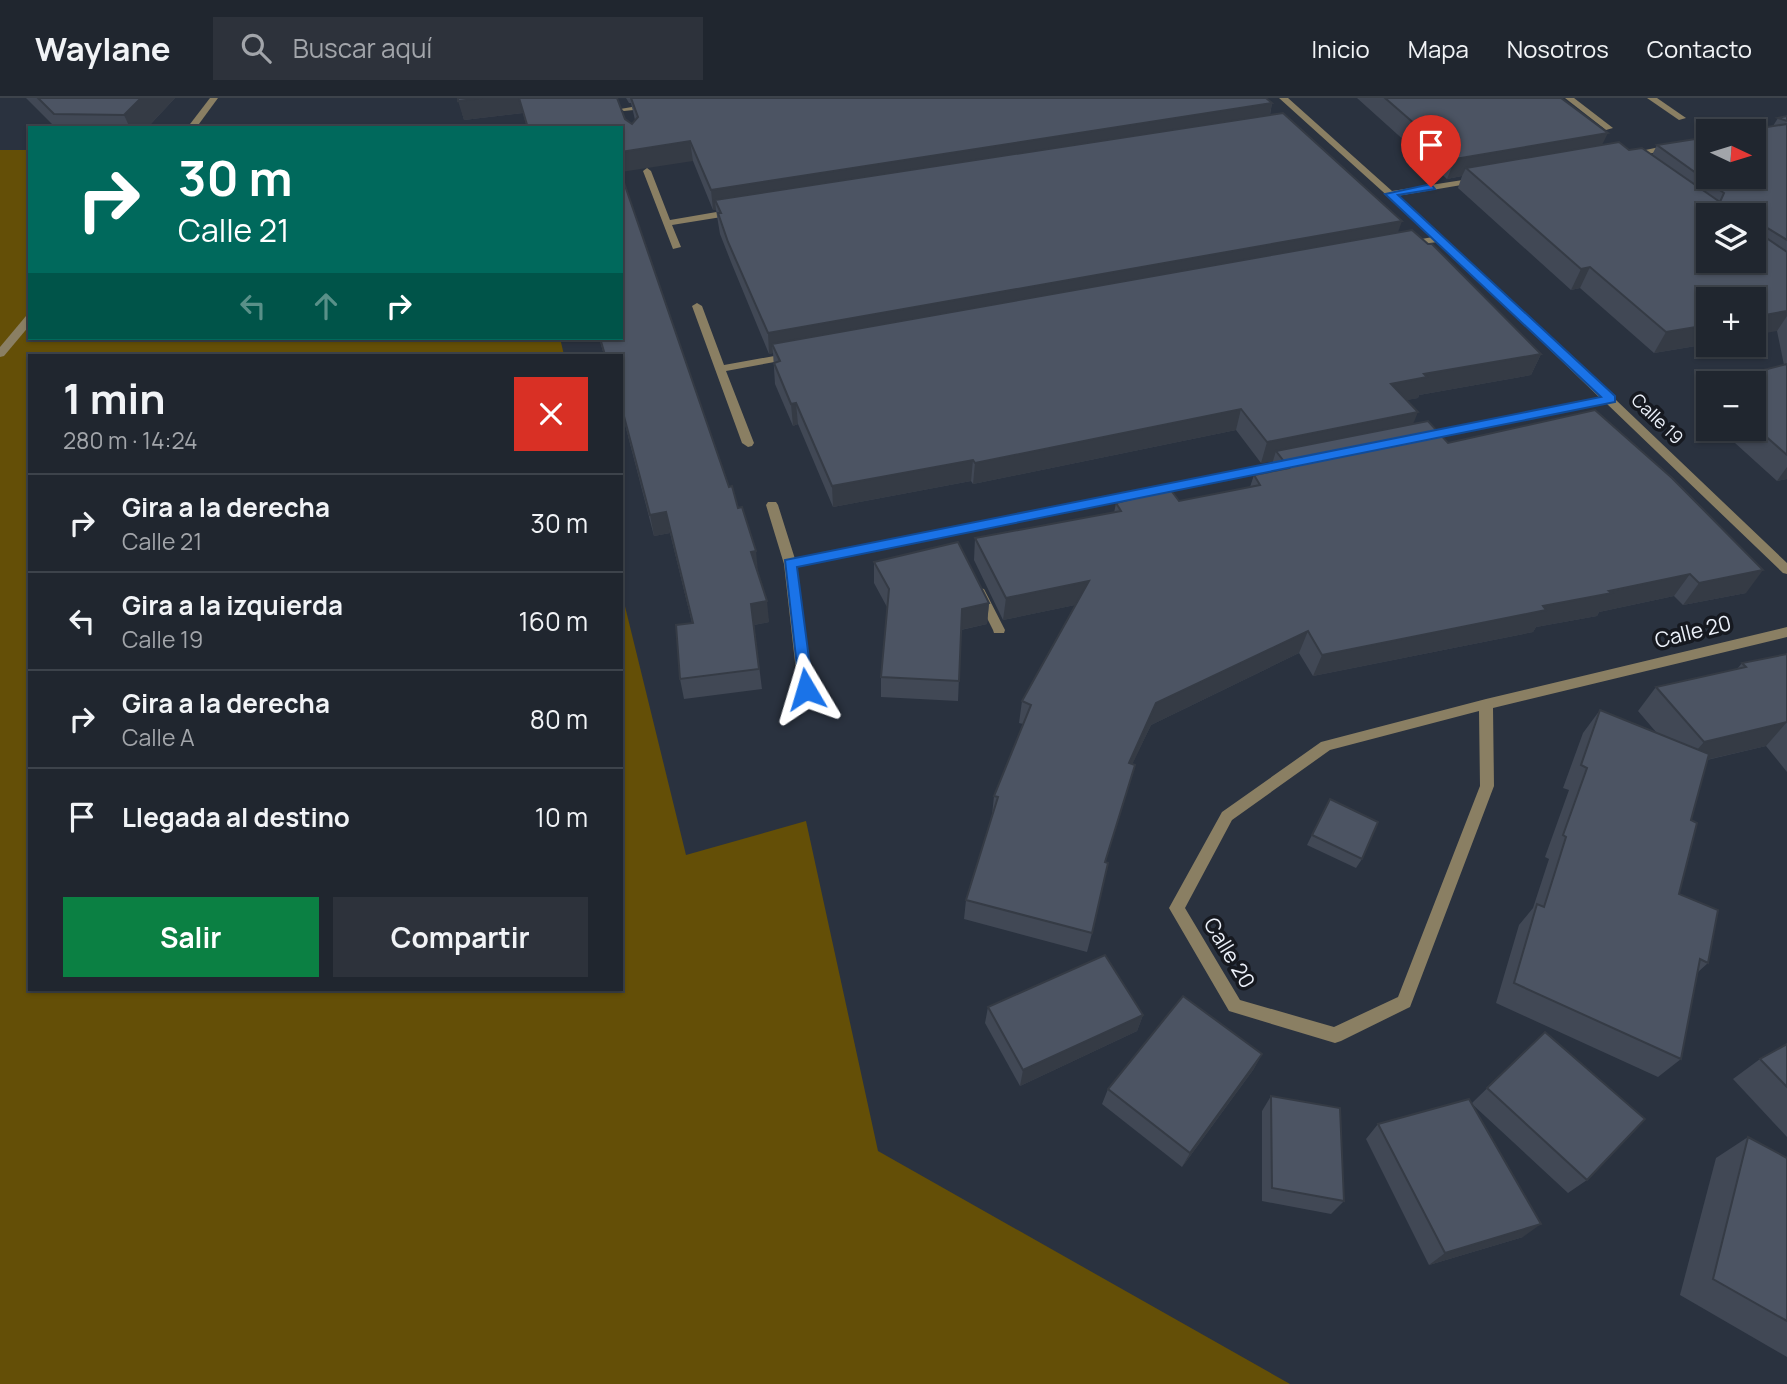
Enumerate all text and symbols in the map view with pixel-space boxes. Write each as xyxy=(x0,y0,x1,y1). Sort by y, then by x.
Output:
search box xyxy=(213,17,703,80)
text: Waylane xyxy=(35,26,171,71)
icon: search xyxy=(237,29,275,67)
text: Buscar aquí xyxy=(293,30,432,66)
text: Inicio xyxy=(1312,32,1370,65)
text: Mapa xyxy=(1408,32,1469,65)
text: Nosotros xyxy=(1507,32,1609,65)
text: Contacto xyxy=(1647,32,1752,65)
pin xyxy=(1401,115,1461,187)
north arrow xyxy=(1696,119,1766,189)
map controls xyxy=(1696,119,1766,441)
icon: arrive xyxy=(1412,126,1450,164)
text: 30 m xyxy=(178,144,293,211)
icon: right xyxy=(63,154,154,245)
button: layers xyxy=(1696,203,1766,273)
text: Calle 21 xyxy=(178,208,289,252)
icon: left xyxy=(234,287,272,325)
icon: ahead xyxy=(307,287,345,325)
icon: right xyxy=(380,287,418,325)
button: + xyxy=(1696,287,1766,357)
text: 1 min xyxy=(63,369,166,427)
button: − xyxy=(1696,371,1766,441)
button: close xyxy=(514,377,588,451)
street label: Calle 19 xyxy=(1626,388,1689,449)
text: 280 m · 14:24 xyxy=(63,424,198,456)
text: Gira a la derecha xyxy=(122,489,330,525)
icon: right xyxy=(63,504,101,542)
text: 30 m xyxy=(531,505,588,541)
text: Calle 21 xyxy=(122,525,202,557)
text: Gira a la izquierda xyxy=(122,587,343,623)
icon: left xyxy=(63,602,101,640)
text: 160 m xyxy=(519,603,588,639)
street label: Calle 20 xyxy=(1652,608,1734,654)
text: Calle 19 xyxy=(122,623,203,655)
position arrow xyxy=(769,652,843,726)
text: Gira a la derecha xyxy=(122,685,330,721)
icon: right xyxy=(63,700,101,738)
text: 80 m xyxy=(530,701,588,737)
text: Calle A xyxy=(122,721,195,753)
icon: arrive xyxy=(63,798,101,836)
text: Llegada al destino xyxy=(122,799,350,835)
text: 10 m xyxy=(535,799,588,835)
button: Salir xyxy=(63,897,319,977)
button: Compartir xyxy=(333,897,588,977)
street label: Calle 20 xyxy=(1198,912,1262,993)

